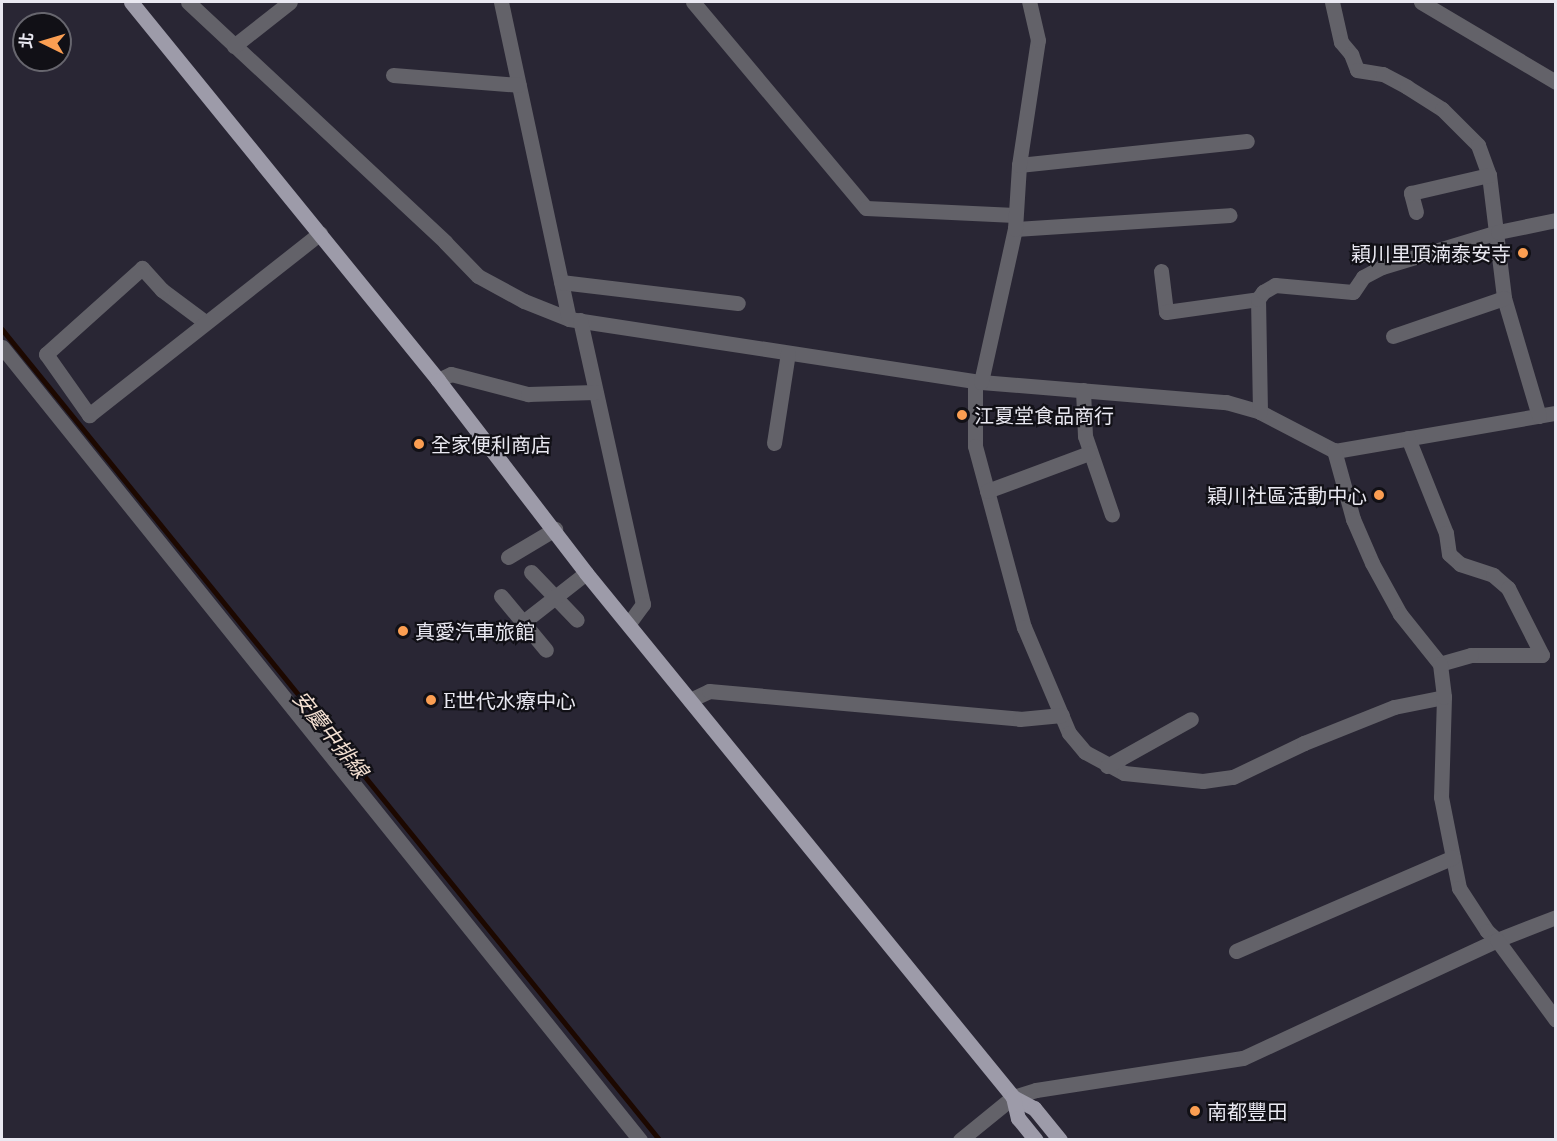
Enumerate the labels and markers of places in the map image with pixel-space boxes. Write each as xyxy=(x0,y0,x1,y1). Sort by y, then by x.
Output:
place label: 穎川里頂湳泰安寺 xyxy=(1351,241,1511,265)
marker: 穎川里頂湳泰安寺 xyxy=(1516,246,1530,260)
place label: 江夏堂食品商行 xyxy=(974,403,1114,427)
marker: 江夏堂食品商行 xyxy=(955,408,969,422)
place label: 全家便利商店 xyxy=(431,432,551,456)
marker: 全家便利商店 xyxy=(412,437,426,451)
place label: 穎川社區活動中心 xyxy=(1207,483,1367,507)
marker: 穎川社區活動中心 xyxy=(1372,488,1386,502)
place label: 真愛汽車旅館 xyxy=(415,619,535,643)
marker: 真愛汽車旅館 xyxy=(396,624,410,638)
place label: E世代水療中心 xyxy=(443,688,576,712)
marker: E世代水療中心 xyxy=(424,693,438,707)
place label: 南都豐田 xyxy=(1207,1099,1287,1123)
marker: 南都豐田 xyxy=(1188,1104,1202,1118)

